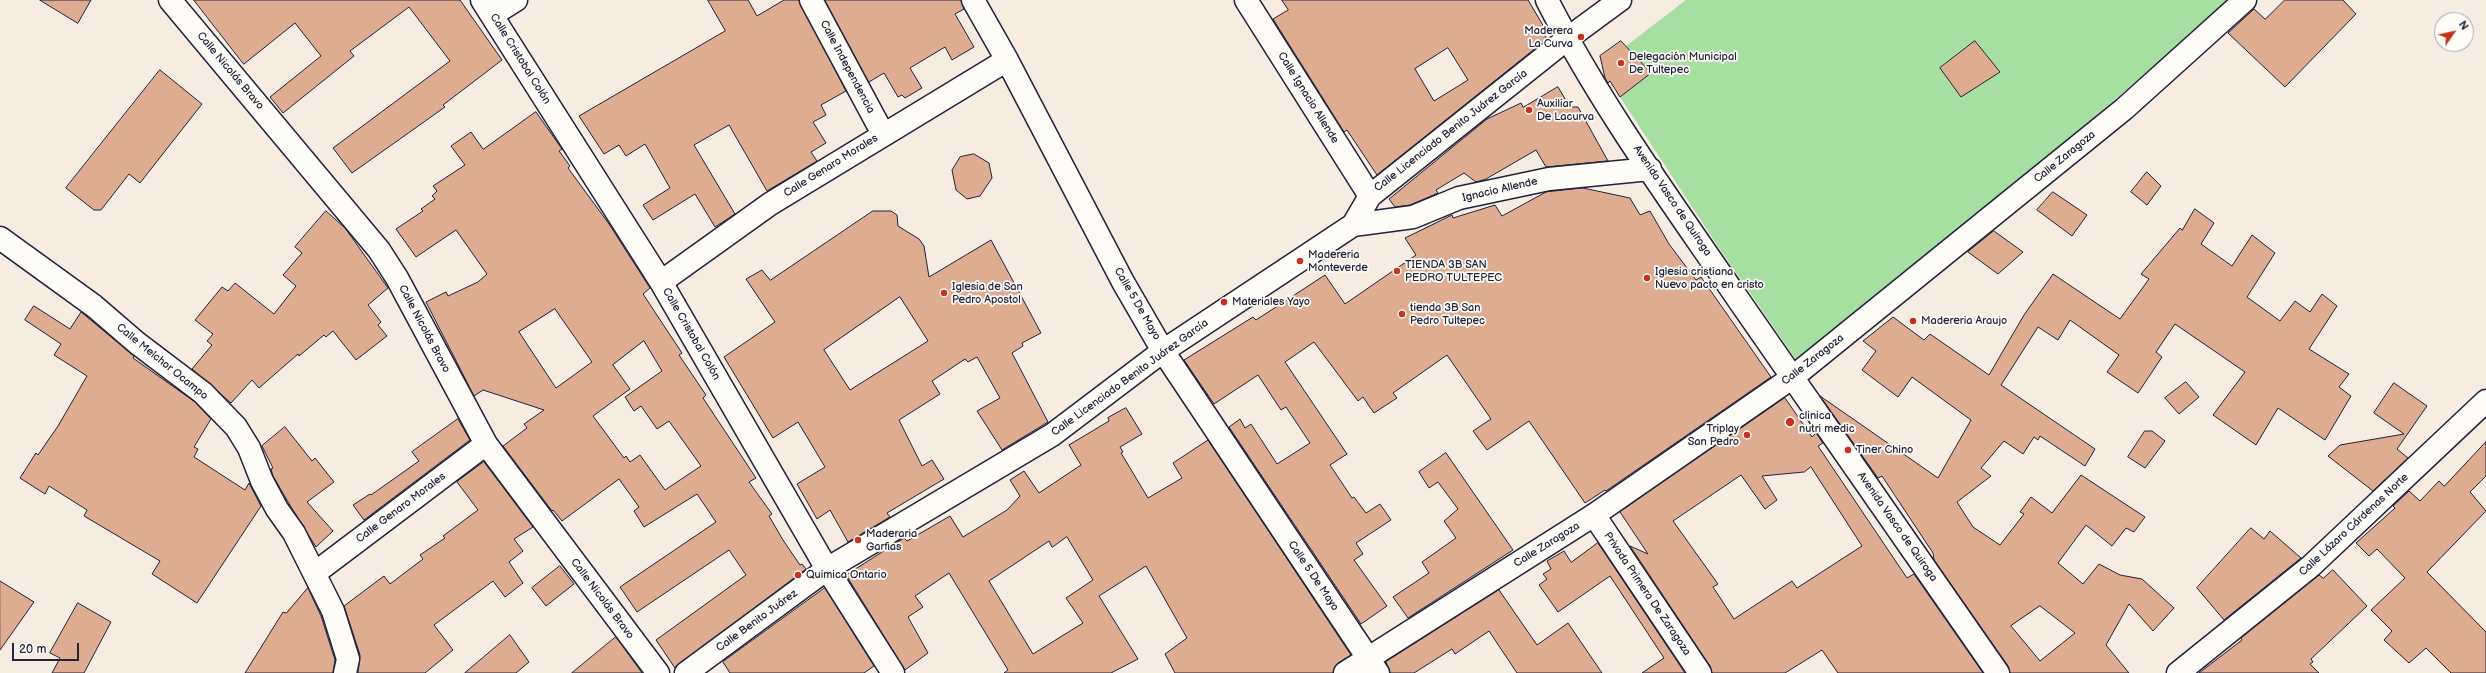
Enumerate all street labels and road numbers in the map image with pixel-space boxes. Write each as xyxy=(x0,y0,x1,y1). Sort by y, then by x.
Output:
street label: Calle Cristobal Colón xyxy=(487,11,553,107)
street label: Calle Independencia xyxy=(817,18,877,116)
street label: Calle Nicolás Bravo xyxy=(194,30,266,112)
street label: Calle Ignacio Allende xyxy=(1275,50,1341,146)
street label: Calle Licenciado Benito Juárez García xyxy=(1372,67,1530,195)
street label: Calle Zaragoza xyxy=(2032,128,2098,186)
street label: Calle Genaro Morales xyxy=(781,132,881,200)
street label: Avenida Vasco de Quiroga xyxy=(1630,143,1714,259)
street label: Ignacio Allende xyxy=(1461,175,1539,205)
street label: Calle 5 De Mayo xyxy=(1111,265,1163,343)
street label: Calle Nicolás Bravo xyxy=(395,283,453,375)
street label: Calle Cristobal Colón xyxy=(659,286,723,382)
street label: Calle Licenciado Benito Juárez García xyxy=(1049,317,1211,439)
street label: Calle Melchor Ocampo xyxy=(114,321,210,403)
street label: Calle Zaragoza xyxy=(1779,332,1847,388)
street label: Calle Genaro Morales xyxy=(354,470,448,546)
street label: Avenida Vasco de Quiroga xyxy=(1854,470,1940,584)
street label: Calle Lázaro Cárdenas Norte xyxy=(2297,471,2411,579)
street label: Calle Zaragoza xyxy=(1512,519,1582,571)
street label: Privada Primera De Zaragoza xyxy=(1601,530,1693,658)
street label: Calle 5 De Mayo xyxy=(1285,538,1341,614)
street label: Calle Nicolás Bravo xyxy=(567,556,637,642)
street label: Calle Benito Juárez xyxy=(714,587,800,655)

